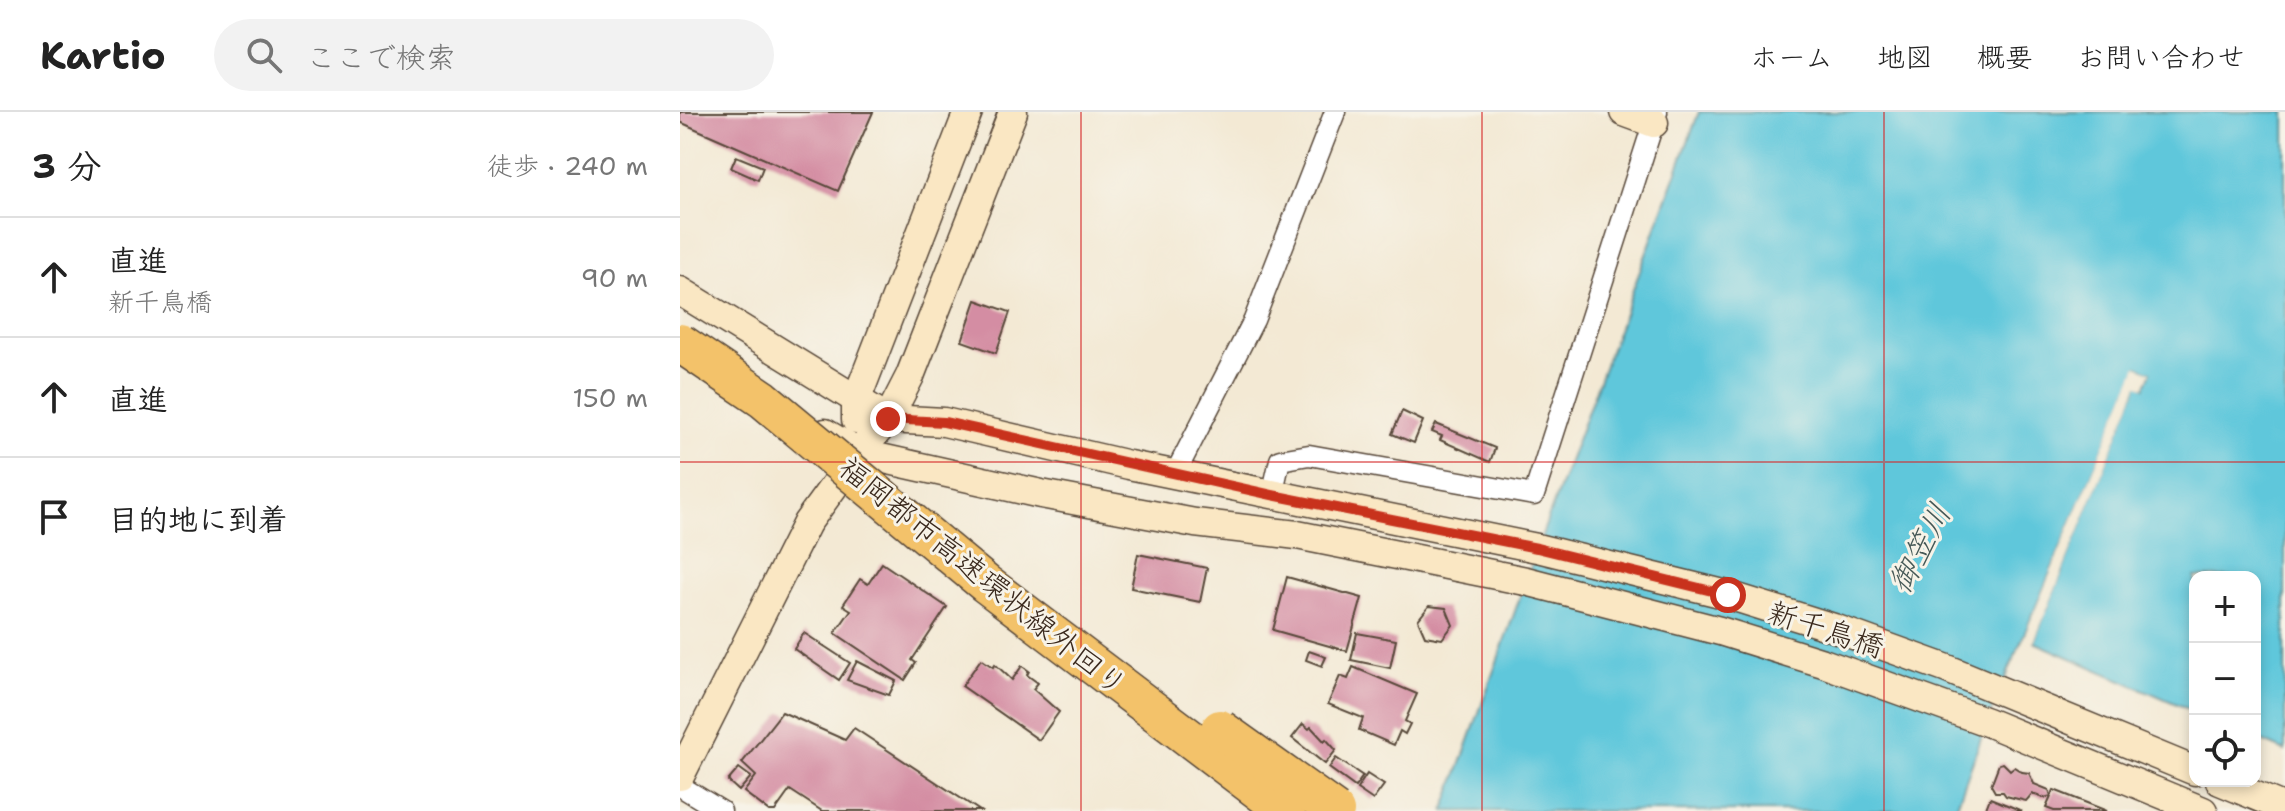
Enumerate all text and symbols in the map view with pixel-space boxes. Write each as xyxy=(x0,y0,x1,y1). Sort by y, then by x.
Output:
search box xyxy=(214,19,774,91)
text: Kartio xyxy=(40,30,166,81)
icon: search xyxy=(242,33,286,77)
text: ここで検索 xyxy=(306,37,456,78)
text: ホーム xyxy=(1750,38,1833,76)
text: 地図 xyxy=(1877,38,1933,76)
text: 概要 xyxy=(1977,38,2033,76)
text: お問い合わせ xyxy=(2077,38,2245,76)
text: 3 分 xyxy=(32,143,102,189)
text: 徒歩 · 240 m xyxy=(487,148,648,183)
text: 直進 xyxy=(108,240,168,281)
icon: ahead xyxy=(32,255,76,299)
text: 90 m xyxy=(581,260,648,295)
text: 新千鳥橋 xyxy=(108,284,212,319)
icon: ahead xyxy=(32,375,76,419)
text: 直進 xyxy=(108,379,168,420)
text: 150 m xyxy=(572,380,648,415)
route end xyxy=(870,401,906,437)
street label: 福岡都市高速環状線外回り xyxy=(830,447,1136,705)
icon: arrive xyxy=(32,495,76,539)
water label: 御笠川 xyxy=(1877,496,1961,600)
text: 目的地に到着 xyxy=(108,499,288,540)
map controls xyxy=(2189,571,2261,787)
button: + xyxy=(2189,571,2261,643)
route start xyxy=(1710,577,1746,613)
street label: 新千鳥橋 xyxy=(1763,591,1889,667)
button: − xyxy=(2189,643,2261,715)
button: locate xyxy=(2189,715,2261,787)

